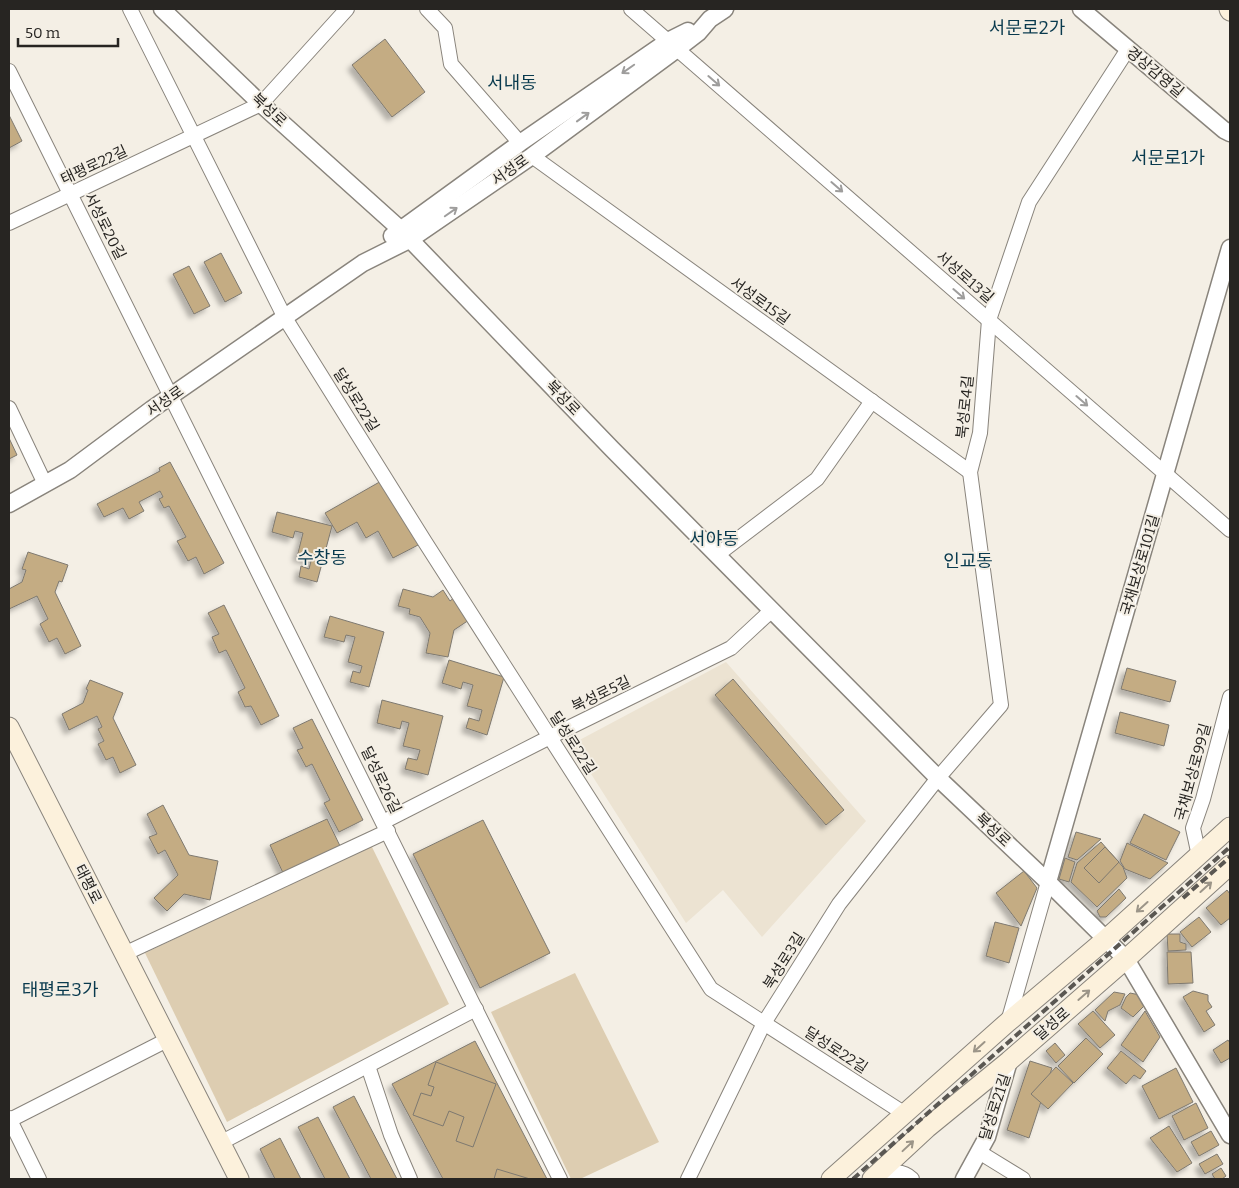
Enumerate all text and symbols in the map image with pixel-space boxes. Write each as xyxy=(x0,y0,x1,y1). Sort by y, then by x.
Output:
scale bar xyxy=(18,15,118,47)
district label: 서문로2가 xyxy=(989,17,1065,39)
text: 50 m xyxy=(25,24,61,42)
street label: 경상감영길 xyxy=(1123,43,1187,101)
one-way arrow xyxy=(622,64,636,74)
district label: 서내동 xyxy=(487,72,537,94)
one-way arrow xyxy=(707,75,720,86)
street label: 북성로 xyxy=(248,89,290,131)
one-way arrow xyxy=(576,112,589,123)
street label: 태평로22길 xyxy=(58,142,130,188)
district label: 서문로1가 xyxy=(1131,147,1205,169)
street label: 서성로 xyxy=(488,151,532,189)
one-way arrow xyxy=(830,182,843,193)
street label: 서성로20길 xyxy=(80,189,130,263)
one-way arrow xyxy=(444,207,458,217)
street label: 서성로13길 xyxy=(933,247,997,307)
street label: 서성로15길 xyxy=(727,273,793,329)
one-way arrow xyxy=(953,288,966,300)
street label: 달성로22길 xyxy=(329,365,383,435)
street label: 북성로4길 xyxy=(953,374,977,440)
street label: 북성로 xyxy=(542,377,584,419)
street label: 서성로 xyxy=(143,382,187,420)
one-way arrow xyxy=(1075,395,1088,406)
street label: 국채보상로101길 xyxy=(1117,512,1163,618)
district label: 서야동 xyxy=(689,528,739,550)
district label: 수창동 xyxy=(297,547,347,569)
district label: 인교동 xyxy=(943,550,993,572)
street label: 북성로5길 xyxy=(569,672,633,716)
street label: 달성로22길 xyxy=(546,708,600,778)
street label: 국채보상로99길 xyxy=(1171,721,1215,823)
street label: 달성로26길 xyxy=(357,744,405,816)
street label: 북성로 xyxy=(972,809,1014,851)
street label: 태평로 xyxy=(71,861,105,907)
one-way arrow xyxy=(1199,881,1212,893)
one-way arrow xyxy=(1135,901,1148,912)
street label: 북성로3길 xyxy=(759,929,809,993)
district label: 태평로3가 xyxy=(22,979,99,1001)
one-way arrow xyxy=(1078,990,1091,1001)
street label: 달성로 xyxy=(1030,1004,1074,1044)
street label: 달성로22길 xyxy=(801,1023,871,1077)
one-way arrow xyxy=(973,1041,986,1053)
street label: 달성로21길 xyxy=(976,1071,1014,1143)
one-way arrow xyxy=(901,1140,914,1152)

